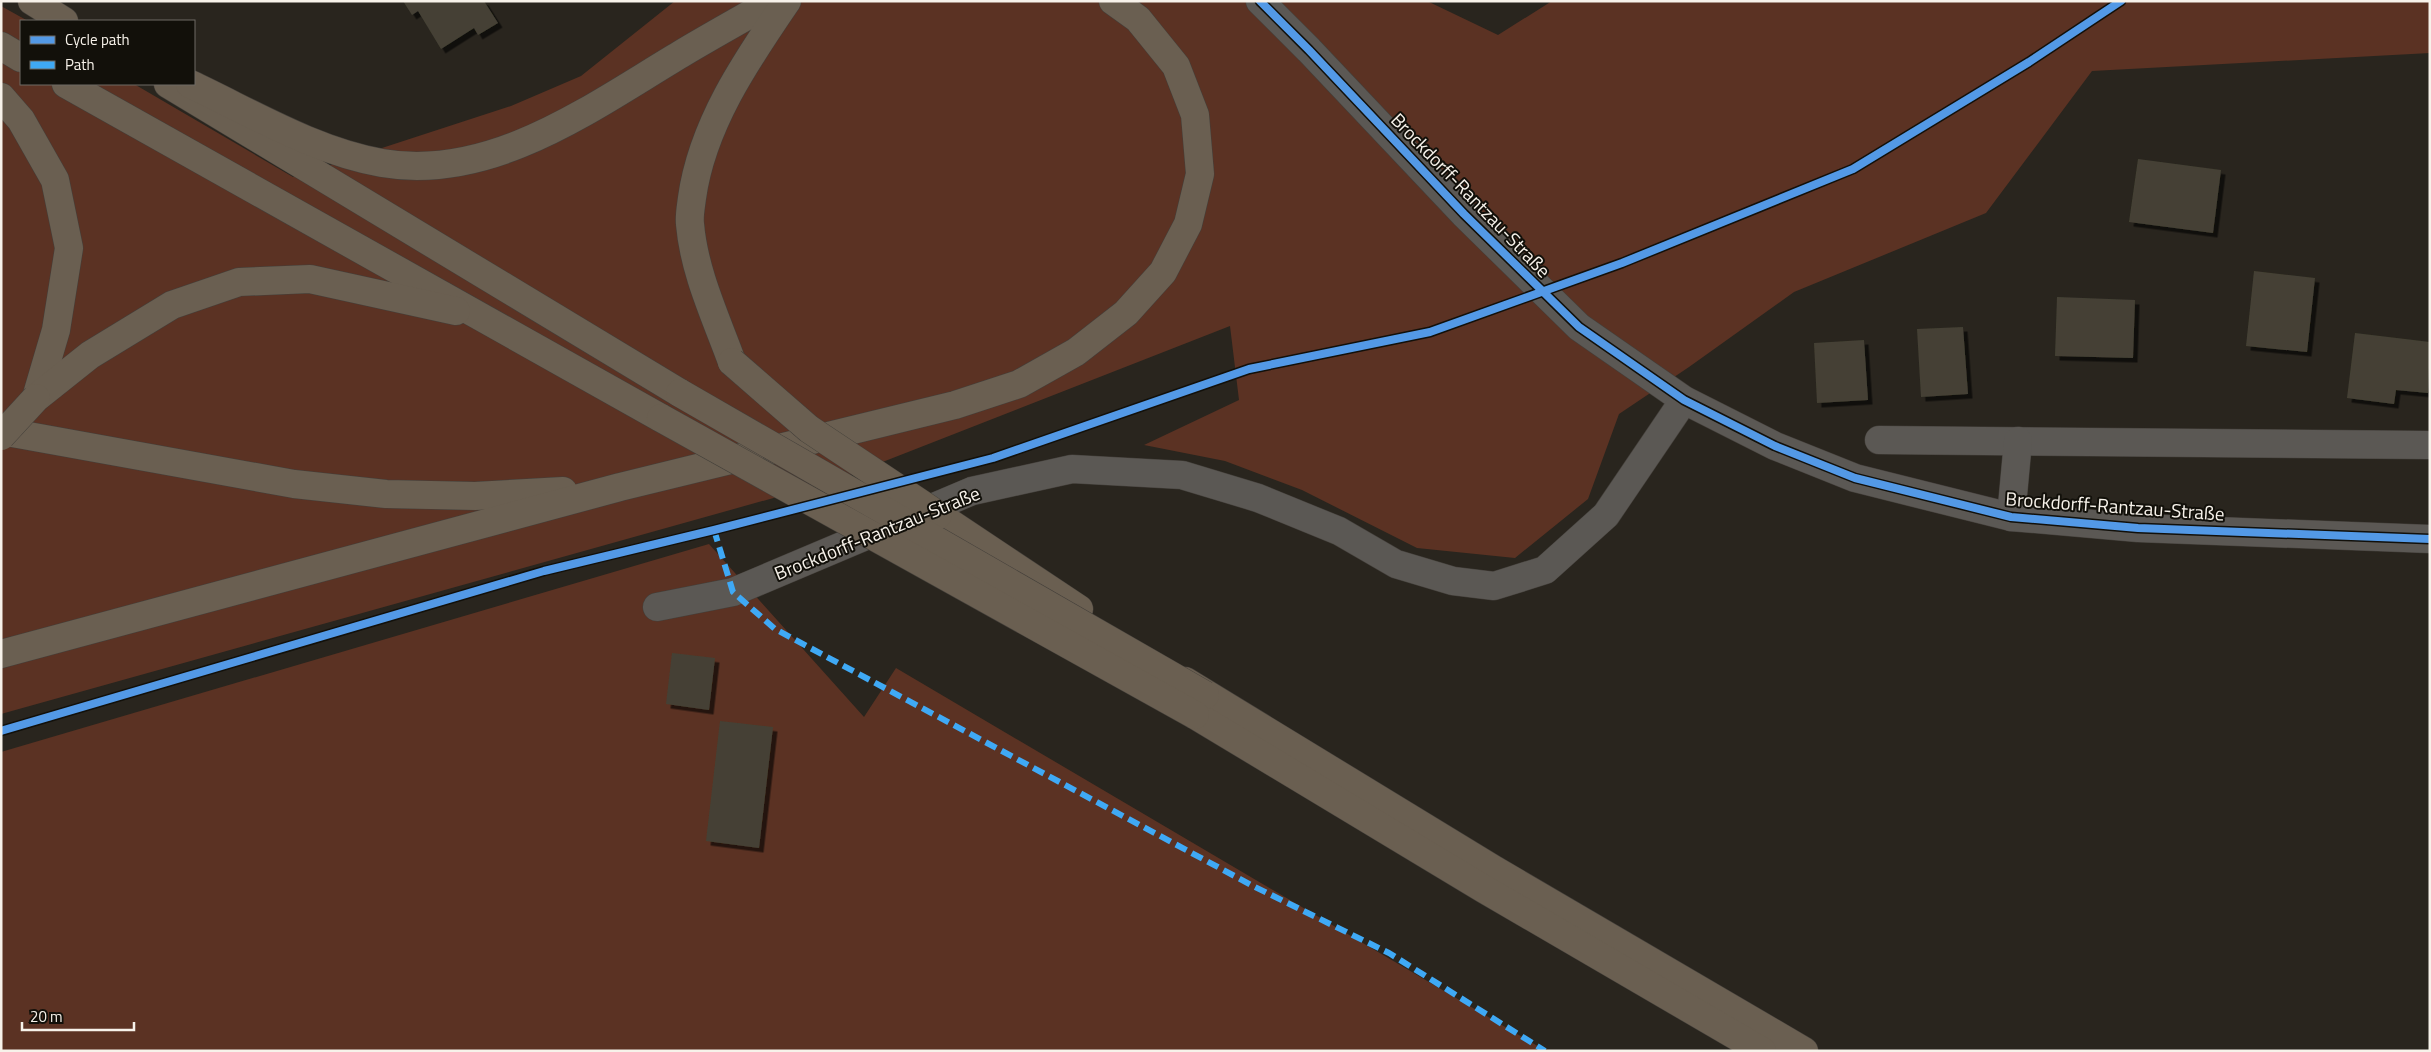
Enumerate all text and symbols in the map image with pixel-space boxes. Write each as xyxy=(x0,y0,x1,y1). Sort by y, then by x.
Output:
legend xyxy=(20,20,195,85)
text: Cycle path xyxy=(65,28,130,51)
text: Path xyxy=(65,53,95,76)
street label: Brockdorff-Rantzau-Straße xyxy=(1385,106,1558,284)
street label: Brockdorff-Rantzau-Straße xyxy=(770,478,984,587)
street label: Brockdorff-Rantzau-Straße xyxy=(2005,483,2226,528)
scale bar xyxy=(22,1000,135,1032)
text: 20 m xyxy=(30,1005,63,1028)

